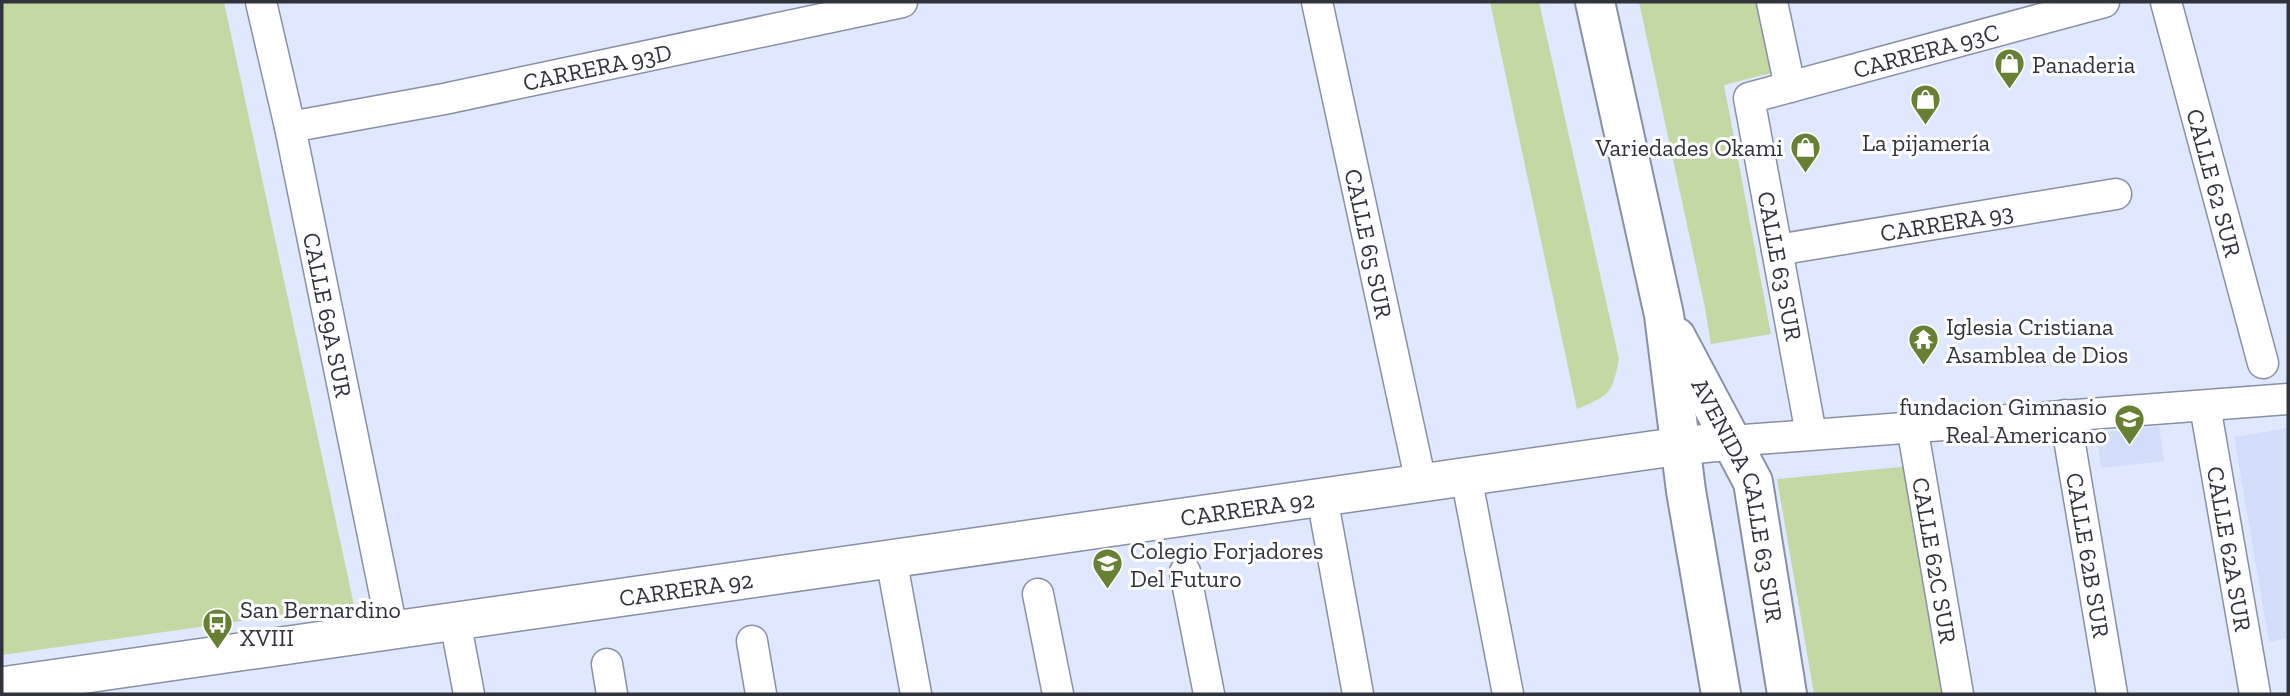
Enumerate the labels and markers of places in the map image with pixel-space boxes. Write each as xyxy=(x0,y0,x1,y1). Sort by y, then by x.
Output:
shop icon: Panaderia xyxy=(1992,47,2026,91)
place label: Panaderia xyxy=(2032,50,2136,79)
shop icon: La pijamería xyxy=(1909,83,1943,127)
place label: La pijamería xyxy=(1862,128,1990,157)
shop icon: Variedades Okami xyxy=(1789,130,1823,174)
place label: Variedades Okami xyxy=(1594,133,1783,162)
place label: Iglesia Cristiana Asamblea de Dios xyxy=(1946,312,2128,369)
temple icon: Iglesia Cristiana Asamblea de Dios xyxy=(1906,323,1940,367)
place label: fundacion Gimnasio Real Americano xyxy=(1899,392,2107,449)
school or university icon: fundacion Gimnasio Real Americano xyxy=(2113,403,2147,447)
place label: Colegio Forjadores Del Futuro xyxy=(1130,536,1323,593)
school or university icon: Colegio Forjadores Del Futuro xyxy=(1090,547,1124,591)
place label: San Bernardino XVIII xyxy=(240,595,401,652)
bus stop icon: San Bernardino XVIII xyxy=(200,606,234,650)

